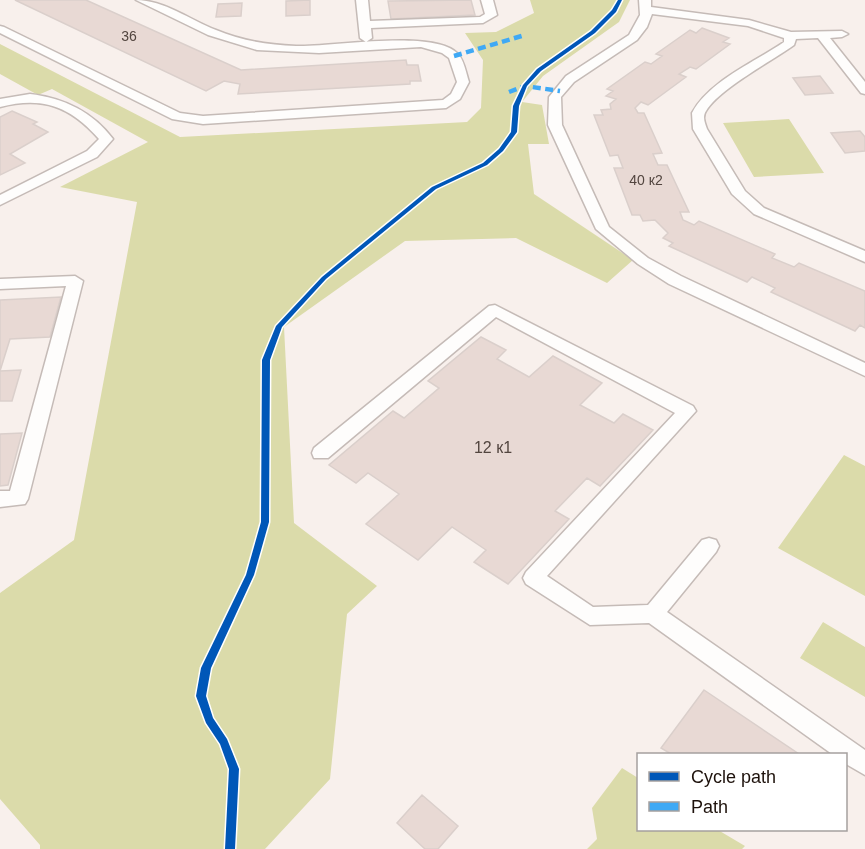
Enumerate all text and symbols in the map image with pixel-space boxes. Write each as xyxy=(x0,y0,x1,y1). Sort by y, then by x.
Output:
house number: 36 xyxy=(121,28,137,44)
house number: 40 к2 xyxy=(629,172,663,188)
house number: 12 к1 xyxy=(474,439,512,456)
legend xyxy=(637,753,847,831)
text: Cycle path xyxy=(691,767,776,787)
text: Path xyxy=(691,797,728,817)

